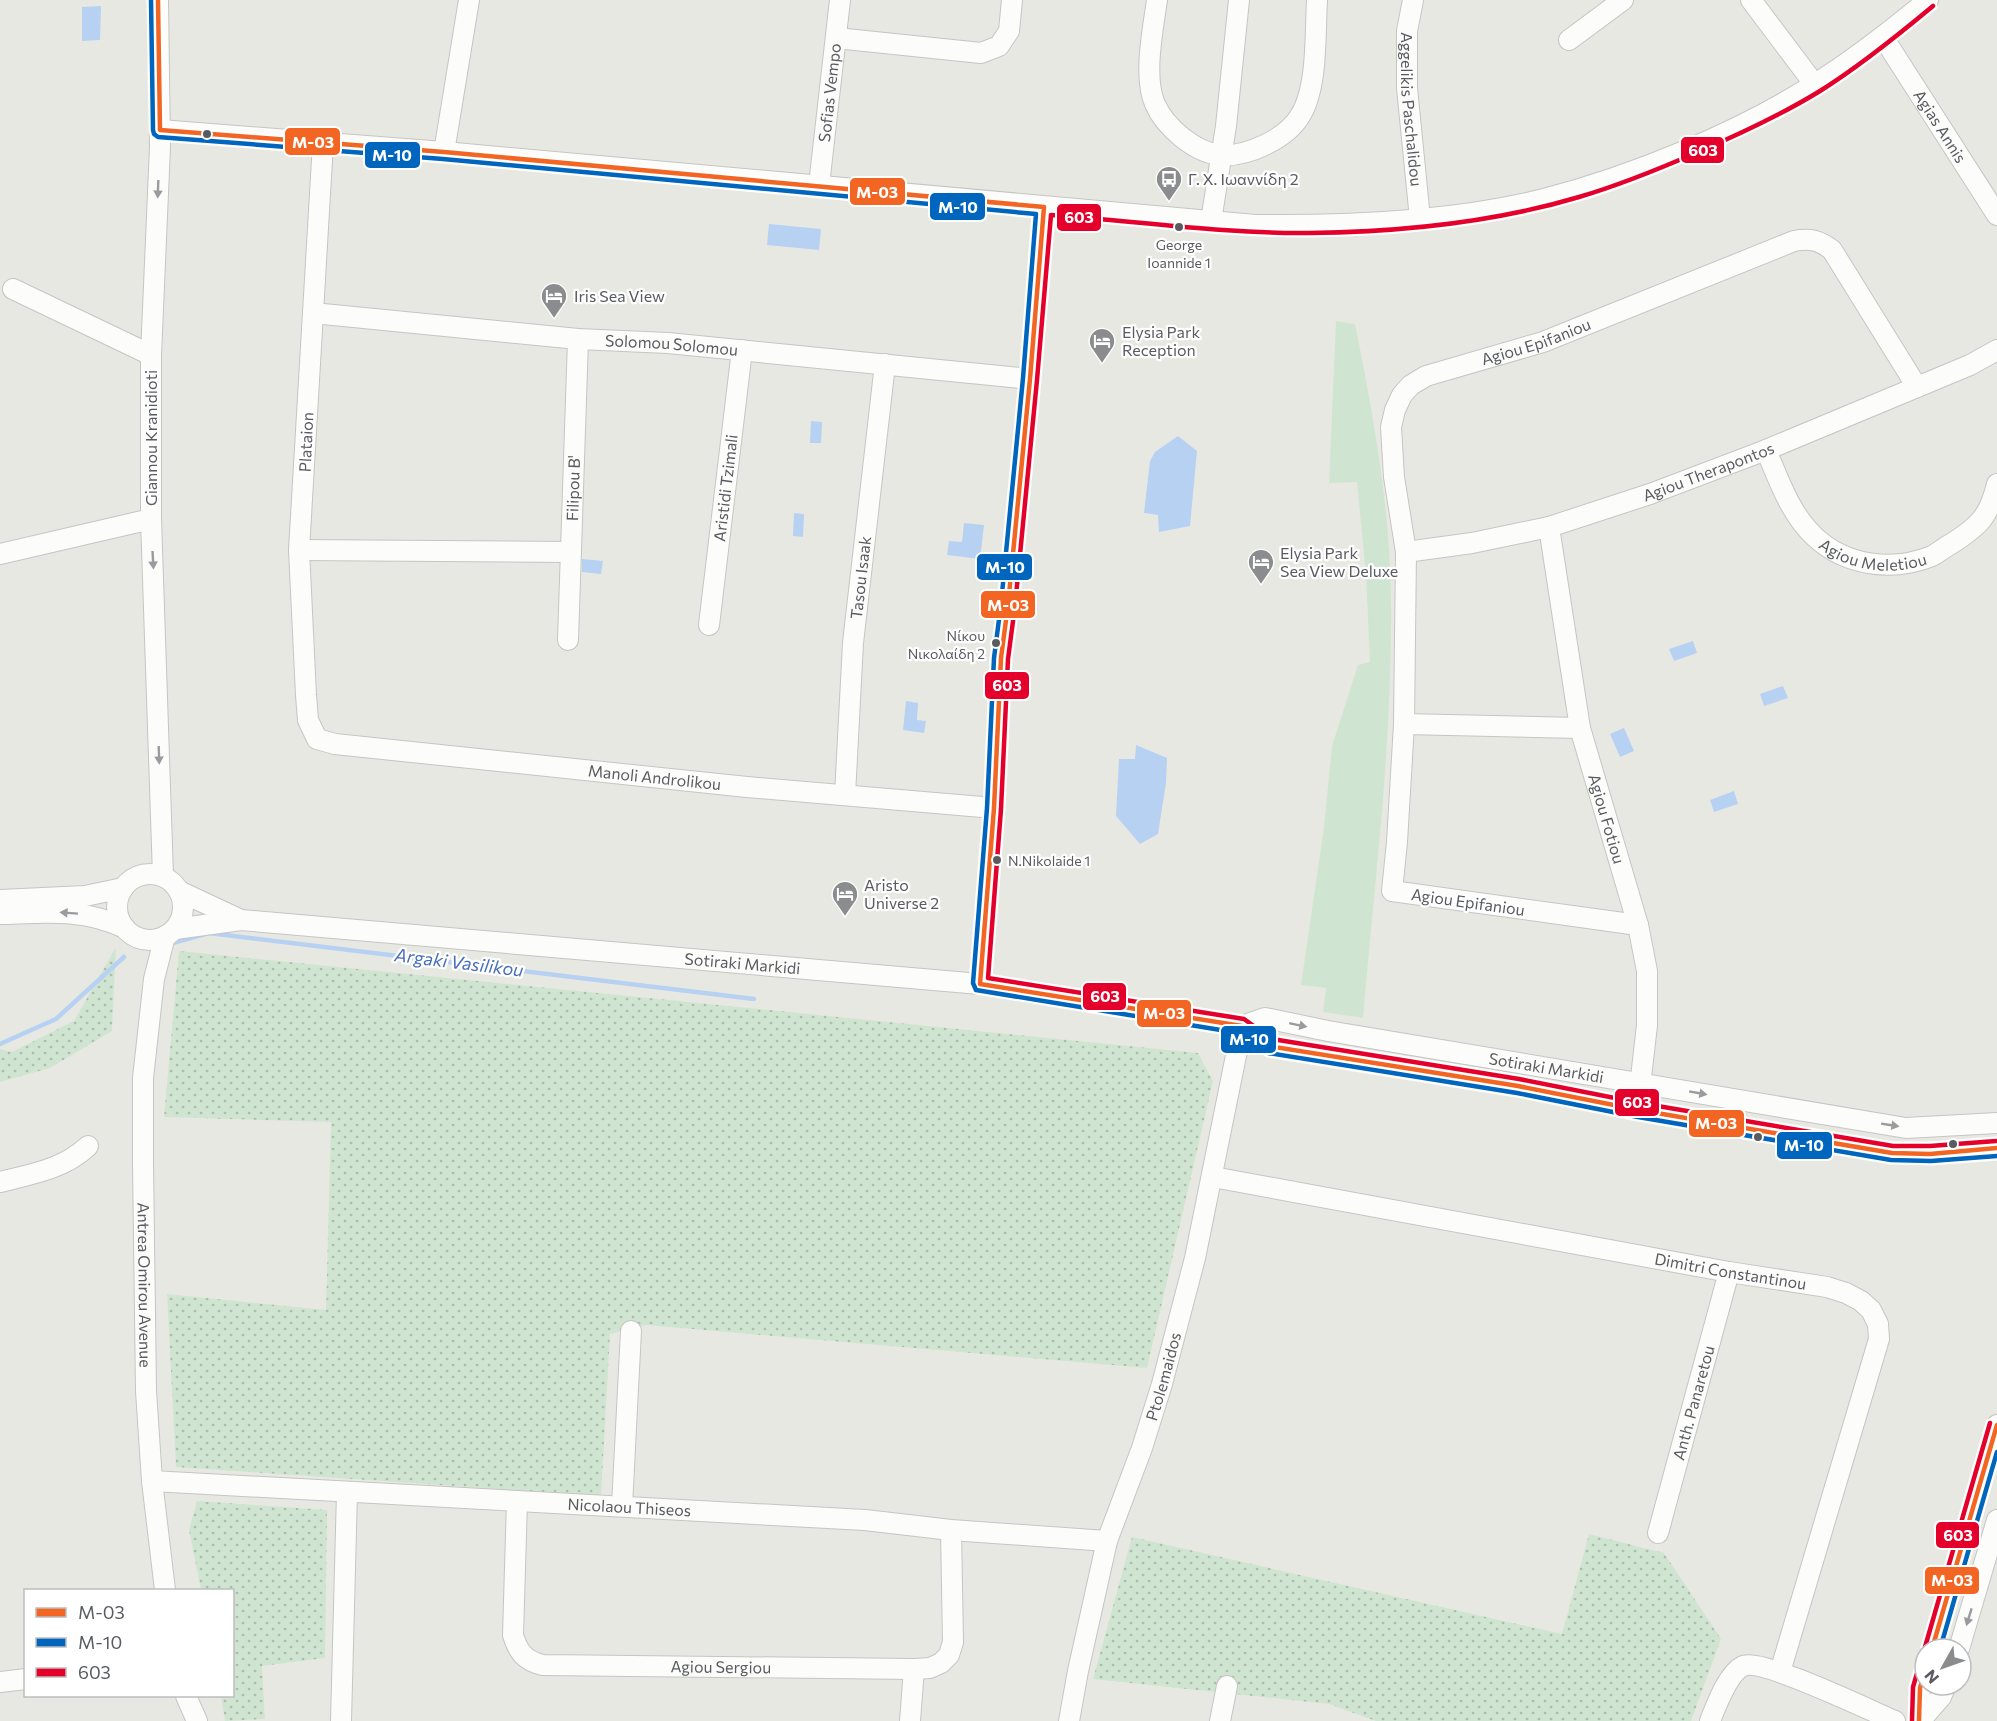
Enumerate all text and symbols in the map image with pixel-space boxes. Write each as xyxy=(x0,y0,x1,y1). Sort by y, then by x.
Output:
street label: Aggelikis Paschalidou xyxy=(1398,32,1427,187)
street label: Sofias Vempo xyxy=(814,42,844,143)
street label: Agias Annis xyxy=(1910,86,1971,166)
line badge: M-03 xyxy=(284,127,341,156)
unlabelled marker xyxy=(201,128,213,140)
text: M-03 xyxy=(292,132,334,151)
line badge: 603 xyxy=(1680,136,1725,164)
text: 603 xyxy=(1688,140,1718,159)
line badge: M-10 xyxy=(364,141,421,169)
text: M-10 xyxy=(372,145,412,164)
bus stop icon: Γ. Χ. Ιωαννίδη 2 xyxy=(1154,164,1184,202)
place label: Γ. Χ. Ιωαννίδη 2 xyxy=(1188,169,1299,188)
line badge: M-03 xyxy=(849,177,906,206)
one-way arrow xyxy=(154,179,163,198)
text: M-03 xyxy=(856,182,898,201)
line badge: M-10 xyxy=(929,192,986,221)
text: M-10 xyxy=(938,197,978,216)
line badge: 603 xyxy=(1056,203,1102,232)
text: 603 xyxy=(1064,207,1094,226)
marker: George Ioannide 1 xyxy=(1173,221,1185,233)
place label: George Ioannide 1 xyxy=(1147,236,1211,271)
hotel icon: Iris Sea View xyxy=(539,281,569,319)
place label: Iris Sea View xyxy=(574,286,665,305)
street label: Agiou Epifaniou xyxy=(1479,314,1593,368)
place label: Elysia Park Reception xyxy=(1122,322,1200,359)
hotel icon: Elysia Park Reception xyxy=(1087,326,1117,364)
street label: Solomou Solomou xyxy=(605,330,739,359)
street label: Giannou Kranidioti xyxy=(141,370,160,506)
street label: Plataion xyxy=(294,411,317,473)
street label: Aristidi Tzimali xyxy=(709,433,741,543)
street label: Agiou Therapontos xyxy=(1640,438,1777,505)
street label: Filipou B' xyxy=(562,455,583,521)
street label: Agiou Meletiou xyxy=(1816,534,1929,574)
street label: Tasou Isaak xyxy=(846,535,874,620)
place label: Elysia Park Sea View Deluxe xyxy=(1280,543,1398,580)
hotel icon: Elysia Park Sea View Deluxe xyxy=(1246,547,1276,585)
one-way arrow xyxy=(148,551,157,570)
line badge: M-10 xyxy=(976,553,1033,581)
text: M-10 xyxy=(985,557,1025,576)
line badge: M-03 xyxy=(980,590,1036,619)
text: M-03 xyxy=(987,595,1029,614)
place label: Νίκου Νικολαίδη 2 xyxy=(908,627,985,662)
marker: Νίκου Νικολαίδη 2 xyxy=(990,637,1002,649)
line badge: 603 xyxy=(984,671,1030,700)
text: 603 xyxy=(992,675,1022,694)
one-way arrow xyxy=(154,745,164,764)
street label: Manoli Androlikou xyxy=(587,760,722,793)
street label: Agiou Fotiou xyxy=(1585,772,1629,866)
place label: N.Nikolaide 1 xyxy=(1008,852,1090,869)
marker: N.Nikolaide 1 xyxy=(991,854,1003,866)
place label: Aristo Universe 2 xyxy=(864,875,939,912)
hotel icon: Aristo Universe 2 xyxy=(830,879,860,917)
street label: Agiou Epifaniou xyxy=(1410,884,1526,919)
one-way arrow xyxy=(59,909,78,918)
water label: Argaki Vasilikou xyxy=(393,943,525,981)
street label: Sotiraki Markidi xyxy=(684,948,801,977)
line badge: 603 xyxy=(1082,982,1127,1011)
text: 603 xyxy=(1090,986,1120,1005)
line badge: M-03 xyxy=(1136,999,1192,1028)
text: M-03 xyxy=(1143,1003,1185,1022)
one-way arrow xyxy=(1289,1021,1308,1030)
line badge: M-10 xyxy=(1220,1025,1277,1054)
text: M-10 xyxy=(1229,1029,1269,1048)
street label: Sotiraki Markidi xyxy=(1487,1048,1605,1086)
line badge: 603 xyxy=(1614,1088,1660,1117)
one-way arrow xyxy=(1688,1089,1707,1098)
text: 603 xyxy=(1622,1092,1652,1111)
line badge: M-03 xyxy=(1688,1109,1745,1138)
text: M-03 xyxy=(1695,1113,1737,1132)
one-way arrow xyxy=(1881,1121,1900,1130)
unlabelled marker xyxy=(1752,1131,1764,1143)
line badge: M-10 xyxy=(1776,1131,1833,1160)
text: M-10 xyxy=(1784,1135,1824,1154)
unlabelled marker xyxy=(1947,1138,1959,1150)
street label: Antrea Omirou Avenue xyxy=(135,1202,156,1368)
street label: Dimitri Constantinou xyxy=(1653,1248,1808,1293)
street label: Ptolemaidos xyxy=(1141,1330,1184,1423)
street label: Anth. Panaretou xyxy=(1668,1343,1718,1462)
street label: Nicolaou Thiseos xyxy=(567,1494,692,1519)
line badge: 603 xyxy=(1935,1521,1980,1549)
text: 603 xyxy=(1943,1525,1973,1544)
line badge: M-03 xyxy=(1924,1566,1980,1595)
text: M-03 xyxy=(1931,1570,1973,1589)
legend xyxy=(24,1589,234,1697)
text: M-03 xyxy=(78,1601,125,1623)
one-way arrow xyxy=(1964,1608,1973,1626)
text: M-10 xyxy=(78,1631,122,1653)
north arrow xyxy=(1913,1637,1973,1697)
street label: Agiou Sergiou xyxy=(670,1656,771,1676)
text: 603 xyxy=(78,1661,111,1683)
text: N xyxy=(1920,1666,1942,1688)

